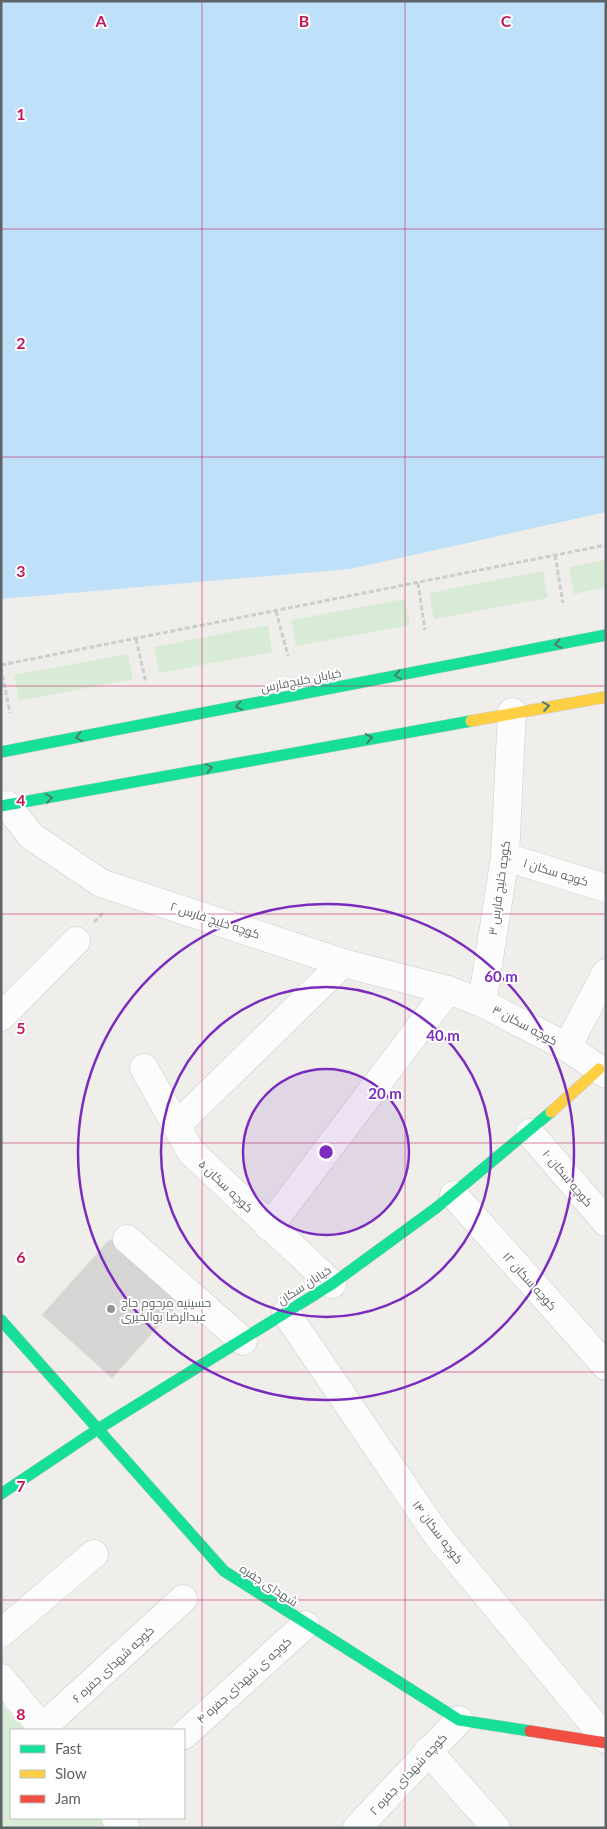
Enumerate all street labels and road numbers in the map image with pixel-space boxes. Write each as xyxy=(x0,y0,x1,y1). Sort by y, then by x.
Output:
street label: خیابان خلیج‌فارس xyxy=(260,665,343,696)
street label: کوچه خلیج فارس ۳ xyxy=(485,840,515,937)
street label: کوچه سکان ۱ xyxy=(521,855,590,891)
street label: کوچه خلیج فارس ۲ xyxy=(168,898,262,943)
street label: کوچه سکان ۳ xyxy=(489,1002,560,1050)
street label: کوچه سکان ۱۰ xyxy=(538,1146,596,1211)
street label: کوچه سکان ۵ xyxy=(194,1156,256,1217)
street label: کوچه سکان ۱۲ xyxy=(498,1249,560,1315)
street label: خیابان سکان xyxy=(274,1262,334,1308)
street label: کوچه سکان ۱۴ xyxy=(408,1497,467,1568)
street label: شهدای جفره xyxy=(237,1561,301,1609)
street label: کوچه شهدای جفره ۶ xyxy=(69,1622,158,1707)
street label: کوچه ی شهدای جفره ۴ xyxy=(194,1634,296,1728)
street label: کوچه شهدای جفره ۲ xyxy=(366,1730,451,1820)

